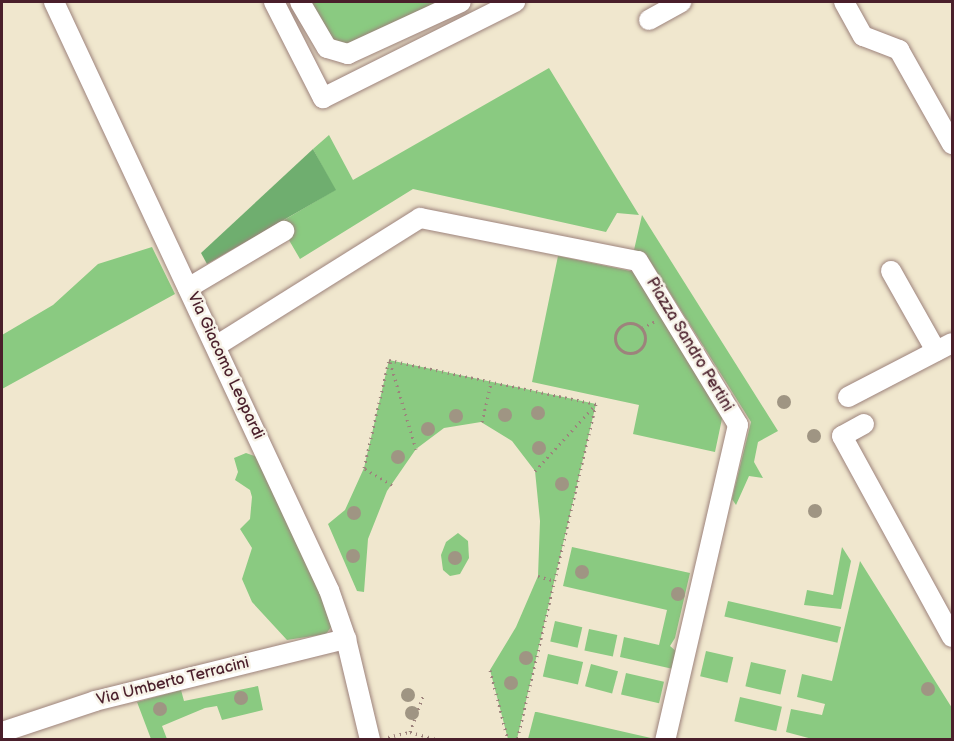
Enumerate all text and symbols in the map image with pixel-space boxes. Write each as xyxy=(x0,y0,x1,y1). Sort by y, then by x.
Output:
street label: Piazza Sandro Pertini xyxy=(641,274,737,416)
street label: Via Giacomo Leopardi xyxy=(182,289,268,443)
street label: Via Umberto Terracini xyxy=(94,654,252,710)

